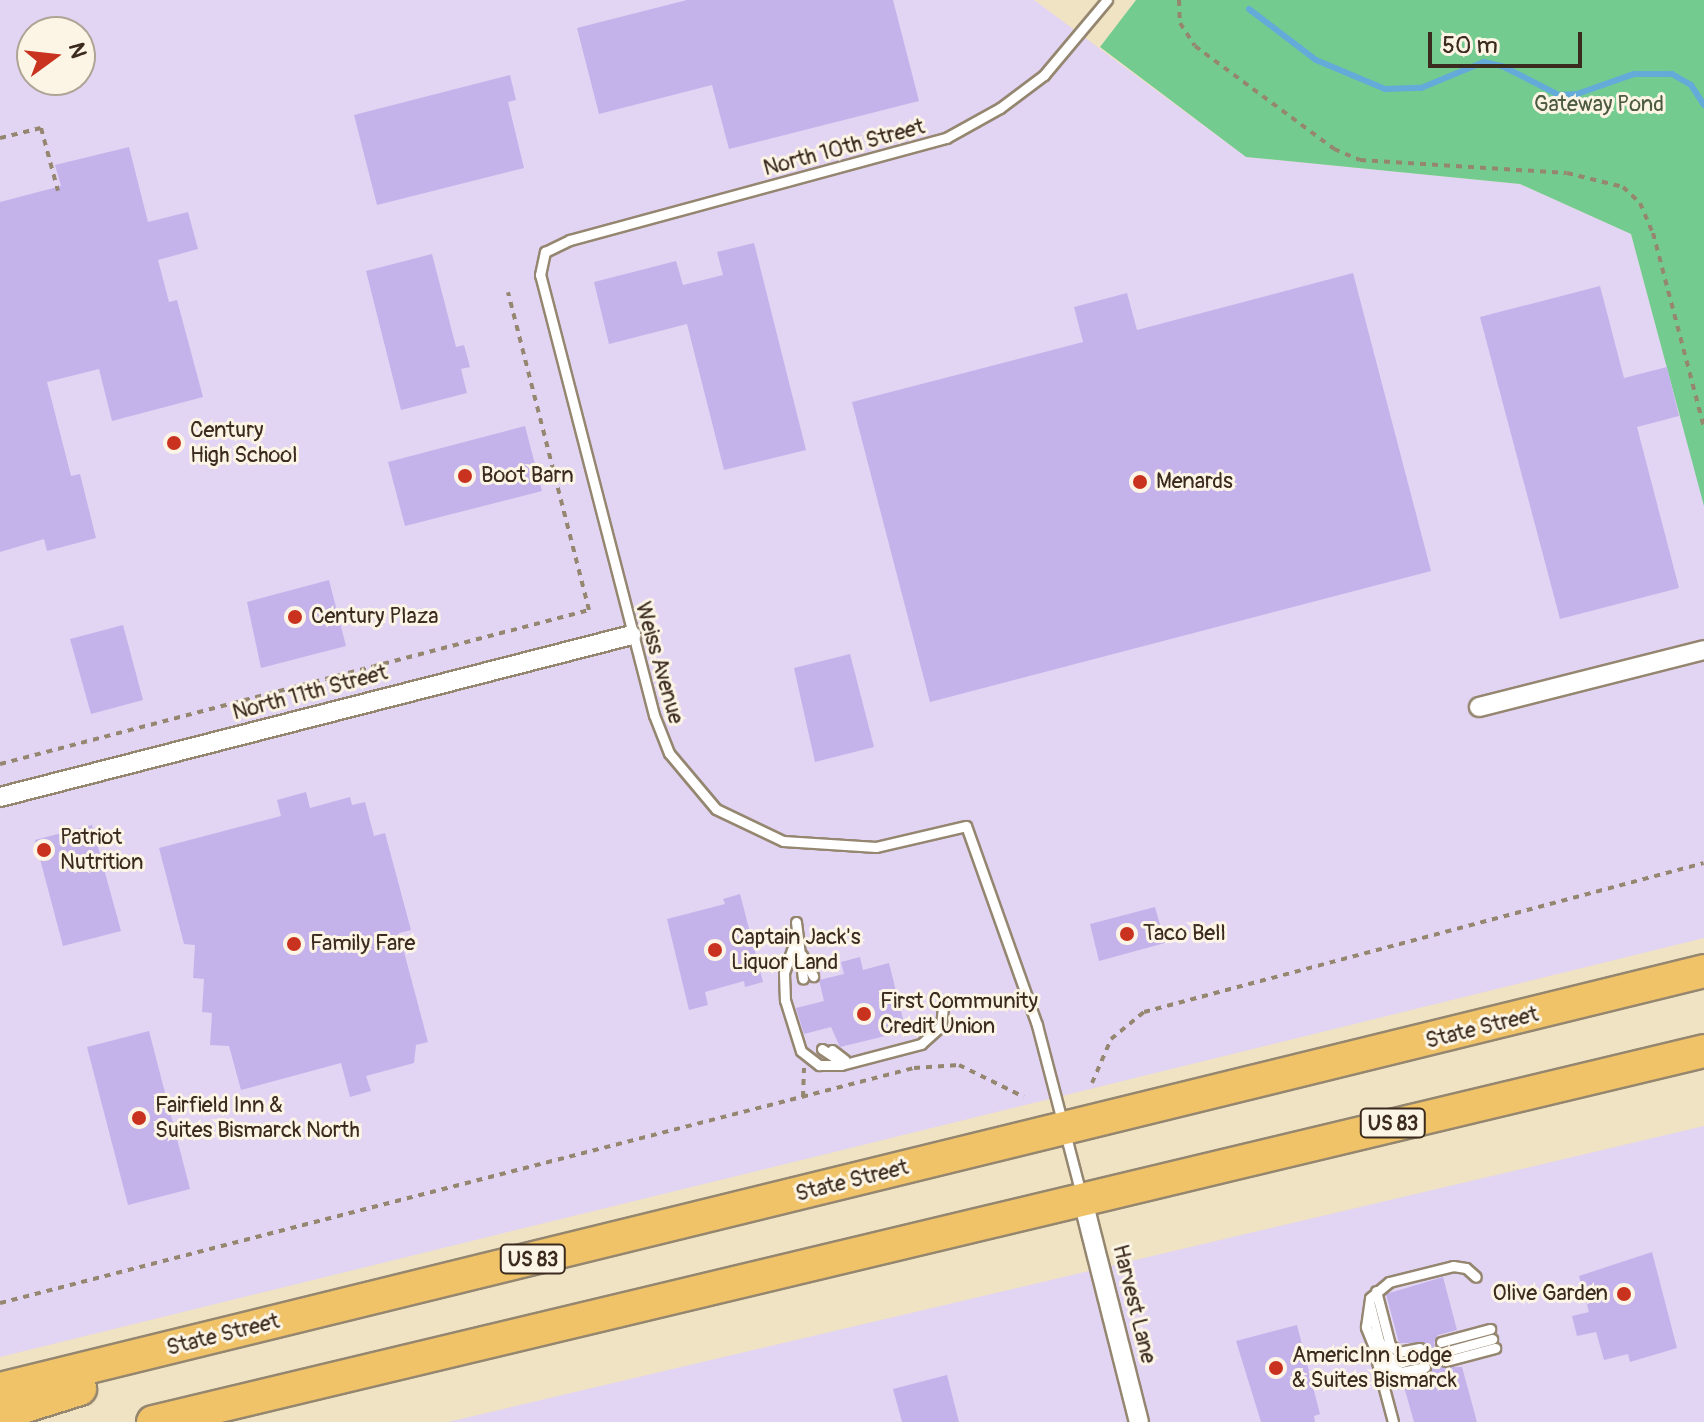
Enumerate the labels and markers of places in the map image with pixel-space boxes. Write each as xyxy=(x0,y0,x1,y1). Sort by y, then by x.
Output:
place label: Century High School xyxy=(190,417,297,468)
marker: Century High School xyxy=(165,434,183,452)
place label: Boot Barn xyxy=(481,463,574,489)
marker: Boot Barn xyxy=(456,467,474,485)
place label: Menards xyxy=(1156,469,1233,495)
marker: Menards xyxy=(1131,473,1149,491)
place label: Century Plaza xyxy=(311,604,438,630)
marker: Century Plaza xyxy=(286,608,304,626)
place label: Patriot Nutrition xyxy=(60,824,143,876)
marker: Patriot Nutrition xyxy=(35,841,53,859)
place label: Taco Bell xyxy=(1143,921,1226,947)
place label: Captain Jack's Liquor Land xyxy=(731,924,861,976)
marker: Taco Bell xyxy=(1118,925,1136,943)
place label: Family Fare xyxy=(310,931,415,957)
marker: Family Fare xyxy=(285,935,303,953)
marker: Captain Jack's Liquor Land xyxy=(706,941,724,959)
place label: First Community Credit Union xyxy=(880,988,1038,1040)
marker: First Community Credit Union xyxy=(855,1005,873,1023)
place label: Fairfield Inn & Suites Bismarck North xyxy=(155,1092,360,1144)
marker: Fairfield Inn & Suites Bismarck North xyxy=(130,1109,148,1127)
place label: Olive Garden xyxy=(1493,1281,1608,1307)
marker: Olive Garden xyxy=(1615,1285,1633,1303)
place label: AmericInn Lodge & Suites Bismarck xyxy=(1292,1342,1457,1394)
marker: AmericInn Lodge & Suites Bismarck xyxy=(1267,1359,1285,1377)

